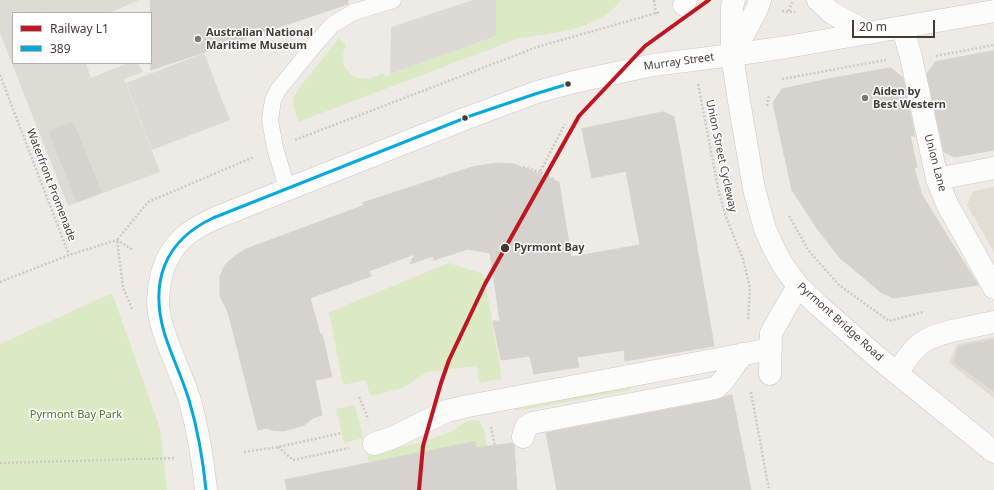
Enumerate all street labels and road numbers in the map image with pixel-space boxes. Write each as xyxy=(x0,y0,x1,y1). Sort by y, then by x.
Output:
street label: Murray Street xyxy=(643,51,715,73)
street label: Union Street Cycleway xyxy=(703,99,739,213)
street label: Waterfront Promenade xyxy=(23,127,79,243)
street label: Union Lane xyxy=(921,133,949,193)
street label: Pyrmont Bridge Road xyxy=(794,280,886,364)

